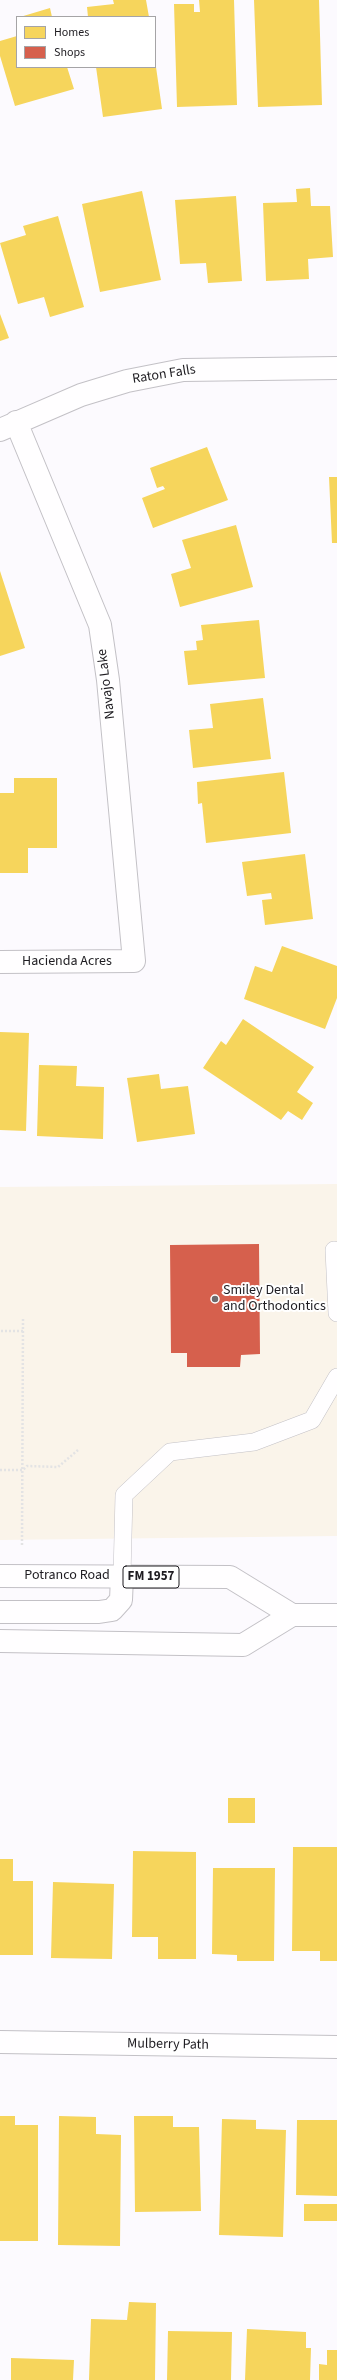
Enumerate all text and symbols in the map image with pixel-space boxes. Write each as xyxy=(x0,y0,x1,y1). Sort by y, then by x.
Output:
legend xyxy=(16,16,156,68)
text: Homes xyxy=(54,24,89,41)
text: Shops xyxy=(54,44,85,61)
street label: Raton Falls xyxy=(131,362,197,388)
street label: Navajo Lake xyxy=(94,648,120,720)
street label: Hacienda Acres xyxy=(22,954,112,970)
place label: Smiley Dental and Orthodontics xyxy=(223,1283,326,1316)
marker: Smiley Dental and Orthodontics xyxy=(210,1294,220,1304)
road number: FM 1957 xyxy=(123,1566,179,1588)
street label: Potranco Road xyxy=(24,1568,110,1584)
street label: Mulberry Path xyxy=(127,2036,209,2054)

